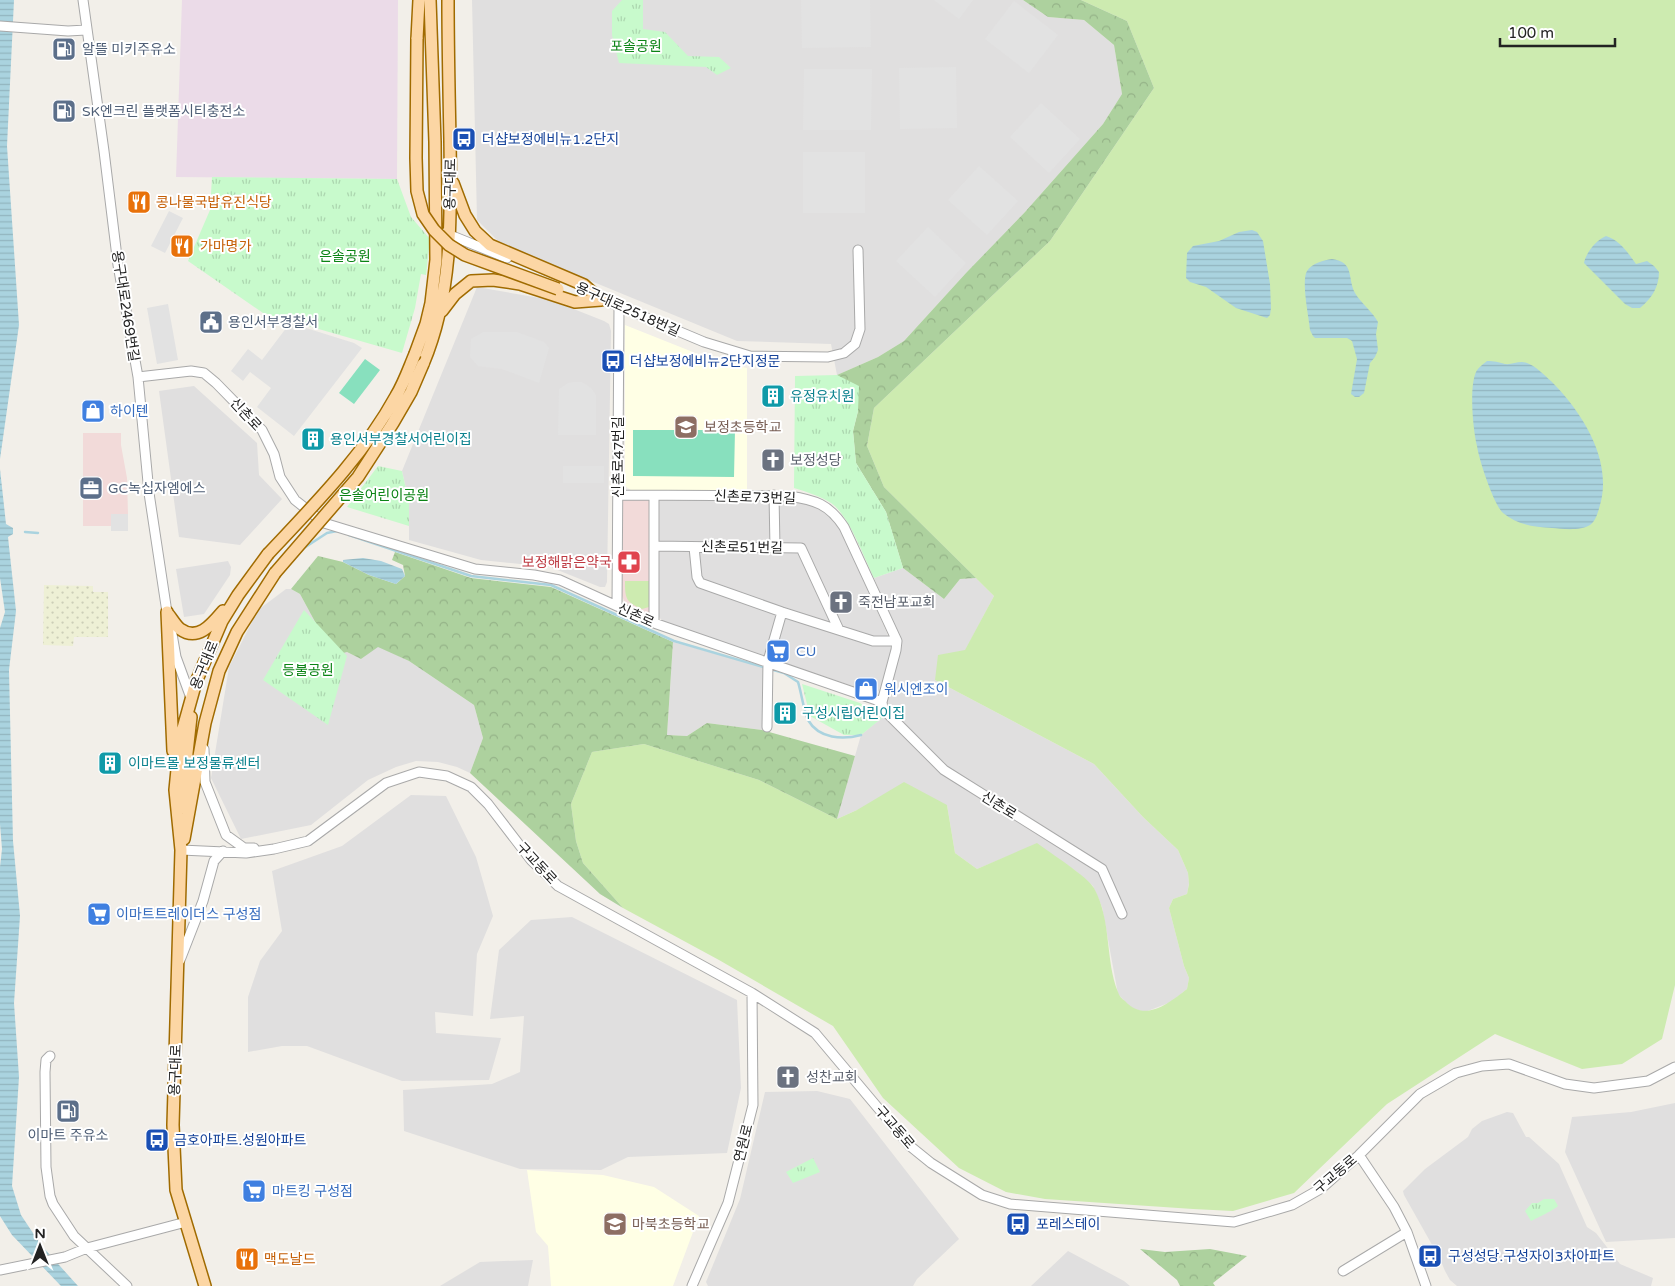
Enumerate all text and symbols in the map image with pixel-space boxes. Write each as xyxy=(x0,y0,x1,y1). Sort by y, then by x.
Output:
scale bar xyxy=(1500,15,1615,47)
text: 100 m xyxy=(1508,24,1554,42)
fuel station icon: 알뜰 미키주유소 xyxy=(51,36,77,62)
park label: 포솔공원 xyxy=(610,38,662,55)
place label: 알뜰 미키주유소 xyxy=(82,41,176,58)
fuel station icon: SK엔크린 플랫폼시티충전소 xyxy=(51,98,77,124)
place label: SK엔크린 플랫폼시티충전소 xyxy=(82,103,245,120)
bus stop icon: 더샵보정에비뉴1.2단지 xyxy=(451,126,477,152)
place label: 더샵보정에비뉴1.2단지 xyxy=(482,131,619,148)
street label: 용구대로 xyxy=(442,158,459,210)
restaurant icon: 콩나물국밥유진식당 xyxy=(126,189,152,215)
place label: 콩나물국밥유진식당 xyxy=(156,194,272,211)
restaurant icon: 가마명가 xyxy=(169,233,195,259)
place label: 가마명가 xyxy=(200,238,252,255)
park label: 은솔공원 xyxy=(319,248,371,265)
street label: 용구대로2469번길 xyxy=(108,249,143,363)
street label: 용구대로2518번길 xyxy=(573,279,683,340)
public building icon: 용인서부경찰서 xyxy=(198,309,224,335)
place label: 용인서부경찰서 xyxy=(228,314,318,331)
bus stop icon: 더샵보정에비뉴2단지정문 xyxy=(600,348,626,374)
place label: 더샵보정에비뉴2단지정문 xyxy=(630,353,781,370)
building icon: 유정유치원 xyxy=(760,383,786,409)
place label: 유정유치원 xyxy=(790,388,854,405)
street label: 신촌로 xyxy=(226,394,265,434)
shop icon: 하이텐 xyxy=(80,398,106,424)
place label: 하이텐 xyxy=(110,403,149,420)
school or university icon: 보정초등학교 xyxy=(673,414,699,440)
street label: 신촌로47번길 xyxy=(610,416,627,498)
place label: 보정초등학교 xyxy=(704,419,781,436)
building icon: 용인서부경찰서어린이집 xyxy=(300,426,326,452)
place label: 용인서부경찰서어린이집 xyxy=(330,431,472,448)
church icon: 보정성당 xyxy=(760,447,786,473)
place label: 보정성당 xyxy=(790,452,842,469)
office icon: GC녹십자엠에스 xyxy=(78,475,104,501)
place label: GC녹십자엠에스 xyxy=(108,480,206,497)
park label: 은솔어린이공원 xyxy=(339,487,429,504)
street label: 신촌로73번길 xyxy=(714,488,796,507)
street label: 신촌로51번길 xyxy=(701,538,783,557)
pharmacy icon: 보정해맑은약국 xyxy=(616,549,642,575)
place label: 보정해맑은약국 xyxy=(522,554,612,571)
church icon: 죽전남포교회 xyxy=(828,589,854,615)
place label: 죽전남포교회 xyxy=(858,594,935,611)
street label: 신촌로 xyxy=(615,600,657,631)
street label: 용구대로 xyxy=(187,638,222,692)
supermarket icon: CU xyxy=(765,638,791,664)
place label: CU xyxy=(796,643,816,660)
park label: 등불공원 xyxy=(282,662,334,679)
shop icon: 워시엔조이 xyxy=(853,676,879,702)
place label: 워시엔조이 xyxy=(884,681,948,698)
building icon: 구성시립어린이집 xyxy=(772,700,798,726)
place label: 구성시립어린이집 xyxy=(802,705,905,722)
building icon: 이마트몰 보정물류센터 xyxy=(97,750,123,776)
place label: 이마트몰 보정물류센터 xyxy=(128,755,260,772)
street label: 신촌로 xyxy=(978,788,1020,823)
street label: 구교동로 xyxy=(513,839,560,888)
supermarket icon: 이마트트레이더스 구성점 xyxy=(86,901,112,927)
place label: 이마트트레이더스 구성점 xyxy=(116,906,261,923)
street label: 용구대로 xyxy=(166,1044,185,1096)
church icon: 성찬교회 xyxy=(775,1064,801,1090)
place label: 성찬교회 xyxy=(806,1069,858,1086)
fuel station icon: 이마트 주유소 xyxy=(55,1098,81,1124)
street label: 구교동로 xyxy=(871,1102,918,1152)
street label: 연원로 xyxy=(731,1122,756,1164)
place label: 이마트 주유소 xyxy=(28,1127,109,1144)
bus stop icon: 금호아파트.성원아파트 xyxy=(144,1127,170,1153)
place label: 금호아파트.성원아파트 xyxy=(174,1132,307,1149)
street label: 구교동로 xyxy=(1310,1151,1361,1197)
supermarket icon: 마트킹 구성점 xyxy=(241,1178,267,1204)
place label: 마트킹 구성점 xyxy=(272,1183,353,1200)
school or university icon: 마북초등학교 xyxy=(602,1211,628,1237)
bus stop icon: 포레스테이 xyxy=(1005,1211,1031,1237)
place label: 마북초등학교 xyxy=(632,1216,709,1233)
place label: 포레스테이 xyxy=(1036,1216,1100,1233)
north arrow xyxy=(15,1221,65,1271)
text: N xyxy=(34,1225,46,1242)
bus stop icon: 구성성당.구성자이3차아파트 xyxy=(1417,1243,1443,1269)
restaurant icon: 맥도날드 xyxy=(234,1246,260,1272)
place label: 구성성당.구성자이3차아파트 xyxy=(1448,1248,1615,1265)
place label: 맥도날드 xyxy=(264,1251,316,1268)

